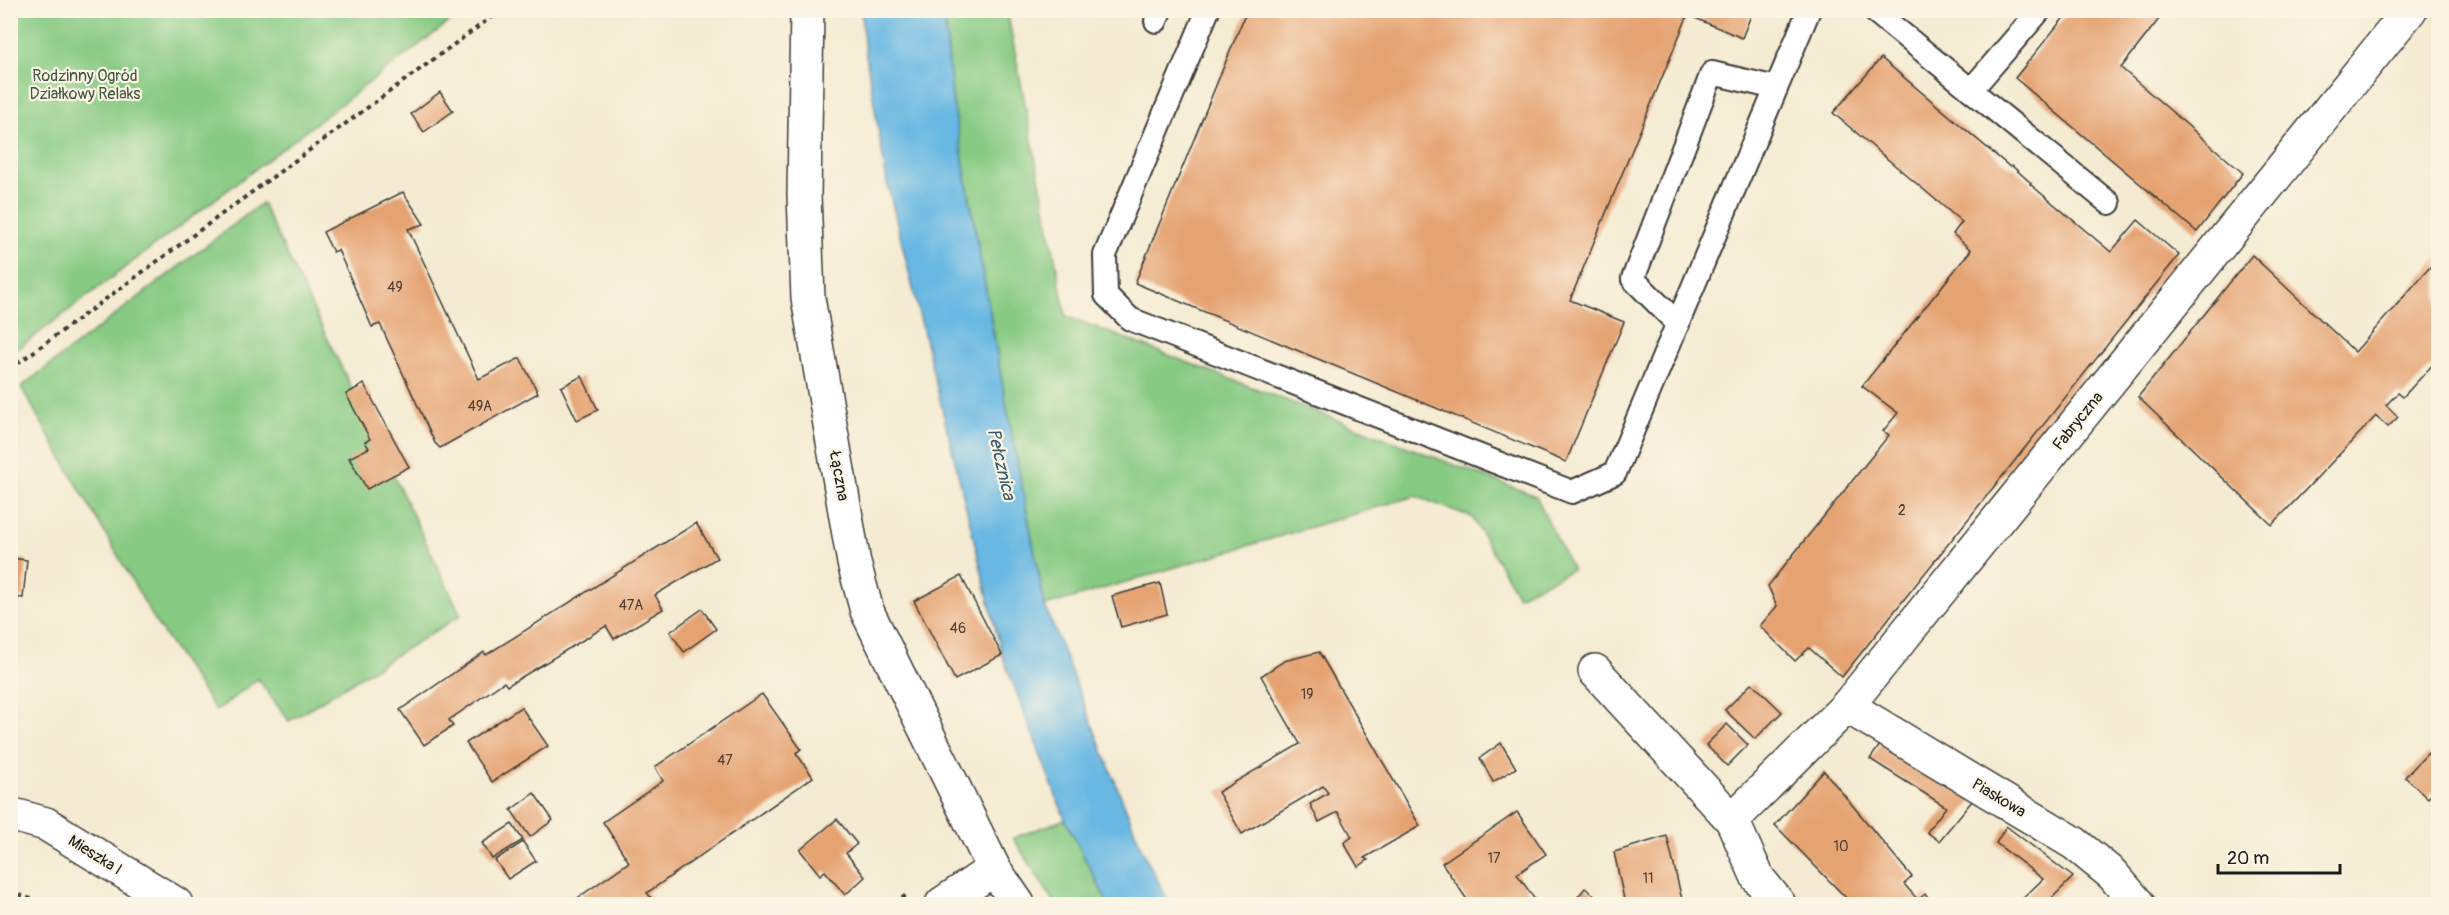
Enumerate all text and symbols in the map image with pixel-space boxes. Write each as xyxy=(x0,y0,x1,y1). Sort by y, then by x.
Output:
park label: Rodzinny Ogród Działkowy Relaks xyxy=(29,66,141,104)
house number: 49 xyxy=(387,279,403,296)
street label: Fabryczna xyxy=(2048,388,2108,454)
house number: 49A xyxy=(468,398,492,415)
water label: Pełcznica xyxy=(982,426,1021,504)
street label: Łączna xyxy=(825,448,853,503)
house number: 2 xyxy=(1898,502,1906,519)
house number: 47A xyxy=(619,597,643,614)
house number: 46 xyxy=(950,620,966,637)
house number: 19 xyxy=(1301,686,1313,703)
house number: 47 xyxy=(717,752,733,769)
street label: Piaskowa xyxy=(1968,774,2030,822)
street label: Mieszka I xyxy=(64,831,126,879)
scale bar xyxy=(2218,837,2340,875)
house number: 10 xyxy=(1833,838,1849,855)
text: 20 m xyxy=(2227,847,2269,870)
house number: 17 xyxy=(1488,850,1501,867)
house number: 11 xyxy=(1643,870,1653,887)

